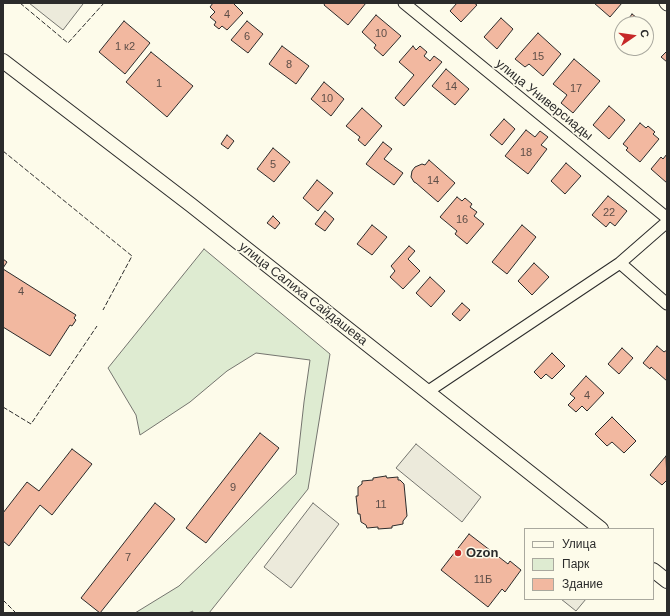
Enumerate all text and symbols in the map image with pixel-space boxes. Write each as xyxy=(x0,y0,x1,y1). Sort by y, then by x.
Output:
house number: 4 xyxy=(224,8,230,22)
north arrow xyxy=(614,16,654,56)
house number: 10 xyxy=(375,27,387,41)
text: С xyxy=(638,28,651,39)
house number: 6 xyxy=(244,30,250,44)
house number: 1 к2 xyxy=(115,40,135,54)
house number: 15 xyxy=(532,50,544,64)
street label: улица Универсиады xyxy=(492,56,596,144)
house number: 8 xyxy=(286,58,292,72)
house number: 1 xyxy=(156,77,162,91)
house number: 14 xyxy=(445,80,457,94)
house number: 17 xyxy=(570,82,582,96)
house number: 10 xyxy=(321,92,333,106)
house number: 18 xyxy=(520,146,532,160)
house number: 5 xyxy=(270,158,276,172)
house number: 14 xyxy=(427,174,439,188)
house number: 22 xyxy=(603,206,615,220)
house number: 16 xyxy=(456,213,468,227)
street label: улица Салиха Сайдашева xyxy=(236,239,370,349)
house number: 4 xyxy=(18,285,24,299)
house number: 4 xyxy=(584,389,590,403)
house number: 9 xyxy=(230,481,236,495)
house number: 11 xyxy=(375,498,387,512)
legend xyxy=(524,528,654,600)
text: Улица xyxy=(562,537,596,551)
place label: Ozon xyxy=(466,545,498,561)
marker: Ozon xyxy=(453,548,463,558)
house number: 7 xyxy=(125,551,131,565)
text: Парк xyxy=(562,557,589,571)
house number: 11Б xyxy=(474,573,492,587)
text: Здание xyxy=(562,577,603,591)

